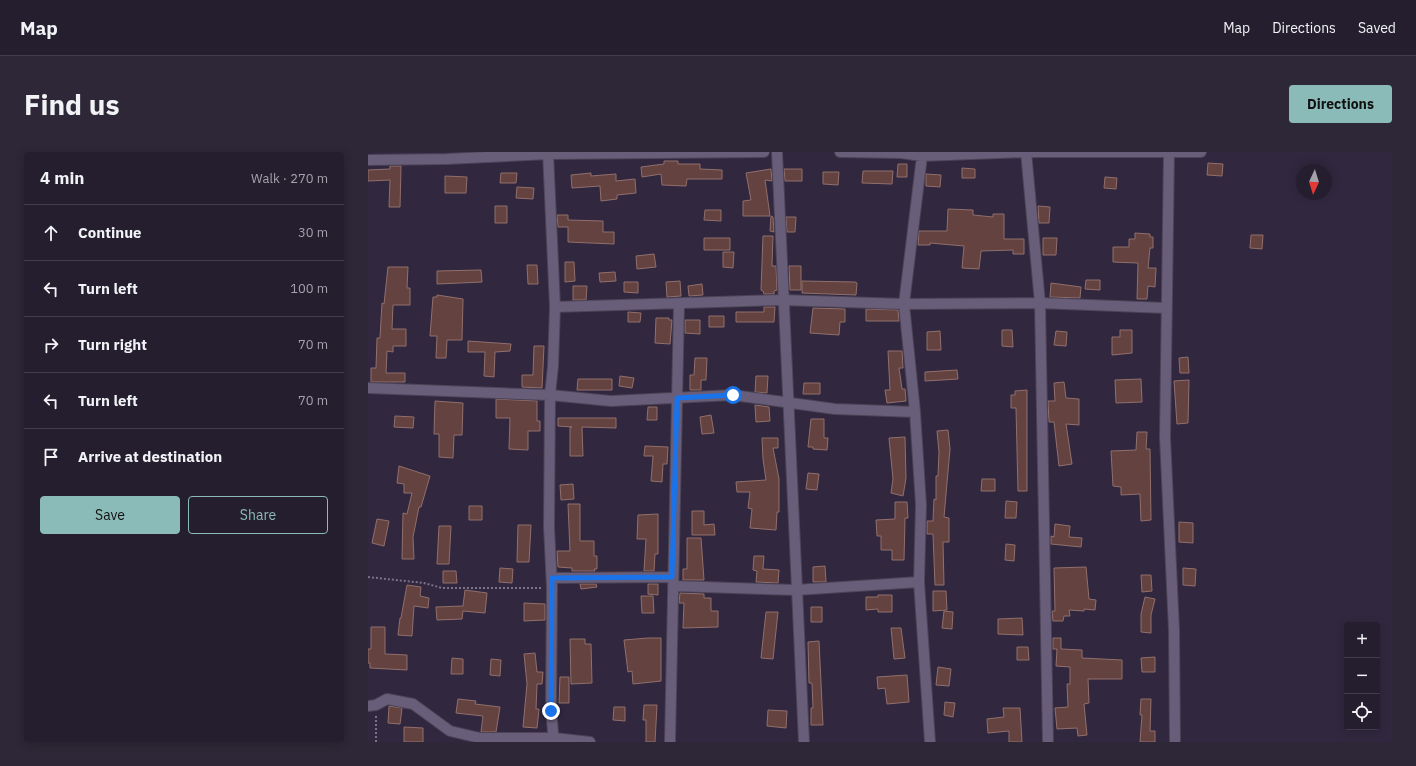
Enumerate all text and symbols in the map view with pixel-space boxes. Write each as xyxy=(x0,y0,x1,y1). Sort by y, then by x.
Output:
text: Map xyxy=(20,16,58,40)
text: Map xyxy=(1223,19,1250,37)
text: Directions xyxy=(1272,19,1336,37)
text: Saved xyxy=(1358,19,1396,37)
button: Directions xyxy=(1289,85,1392,123)
text: Find us xyxy=(24,86,120,123)
north arrow xyxy=(1296,164,1332,200)
text: 4 min xyxy=(40,167,84,189)
text: Walk · 270 m xyxy=(251,170,328,187)
icon: ahead xyxy=(40,222,62,244)
text: Continue xyxy=(78,223,142,242)
text: 30 m xyxy=(298,224,328,241)
icon: left xyxy=(40,278,62,300)
text: Turn left xyxy=(78,279,138,298)
text: 100 m xyxy=(290,280,328,297)
icon: right xyxy=(40,334,62,356)
text: Turn right xyxy=(78,335,147,354)
text: 70 m xyxy=(298,336,328,353)
route start xyxy=(724,386,742,404)
icon: left xyxy=(40,390,62,412)
text: Turn left xyxy=(78,391,138,410)
text: 70 m xyxy=(298,392,328,409)
icon: arrive xyxy=(40,446,62,468)
text: Arrive at destination xyxy=(78,447,222,466)
button: Save xyxy=(40,496,180,534)
button: Share xyxy=(188,496,328,534)
map controls xyxy=(1344,622,1380,730)
button: + xyxy=(1344,622,1380,658)
button: − xyxy=(1344,658,1380,694)
button: locate xyxy=(1344,694,1380,730)
route end xyxy=(542,702,560,720)

